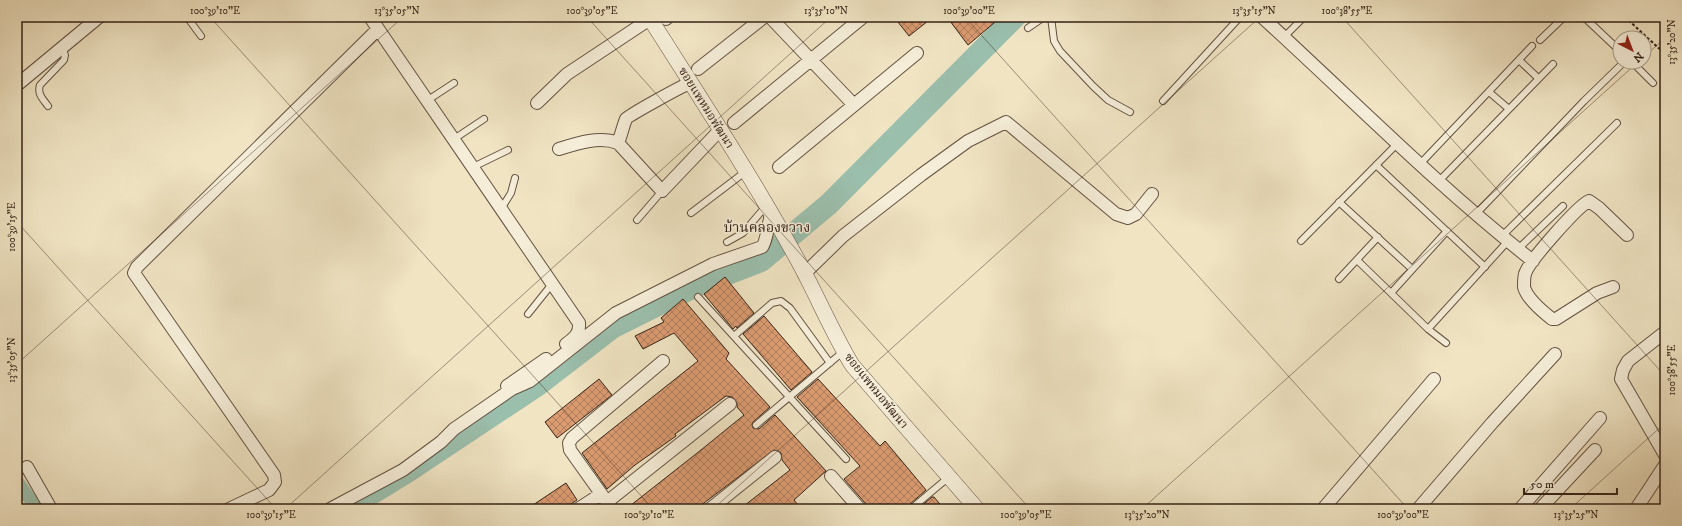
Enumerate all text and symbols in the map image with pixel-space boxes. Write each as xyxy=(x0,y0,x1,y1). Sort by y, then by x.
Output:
text: 100°39'10"E xyxy=(190,5,240,17)
text: 13°35'05"N xyxy=(374,5,420,17)
text: 100°39'05"E xyxy=(566,5,618,17)
text: 13°35'10"N xyxy=(804,5,848,17)
text: 100°39'00"E xyxy=(943,5,995,17)
text: 13°35'15"N xyxy=(1232,5,1276,17)
text: 100°38'55"E xyxy=(1322,5,1372,17)
text: 13°35'20"N xyxy=(1666,19,1678,65)
north arrow xyxy=(1612,30,1652,70)
text: N xyxy=(1630,48,1646,65)
street label: ซอยแพหมอพัฒนา xyxy=(675,64,737,152)
text: 100°39'15"E xyxy=(6,202,18,252)
district label: บ้านคลองขวาง xyxy=(724,219,810,237)
text: 13°35'05"N xyxy=(6,337,18,383)
text: 100°38'55"E xyxy=(1666,345,1678,395)
street label: ซอยแพหมอพัฒนา xyxy=(841,350,911,432)
scale bar xyxy=(1524,470,1617,496)
text: 50 m xyxy=(1530,477,1554,492)
text: 100°39'15"E xyxy=(246,509,296,521)
text: 100°39'10"E xyxy=(624,509,674,521)
text: 100°39'05"E xyxy=(1000,509,1052,521)
text: 13°35'20"N xyxy=(1124,509,1170,521)
text: 100°39'00"E xyxy=(1377,509,1429,521)
text: 13°35'25"N xyxy=(1554,509,1598,521)

